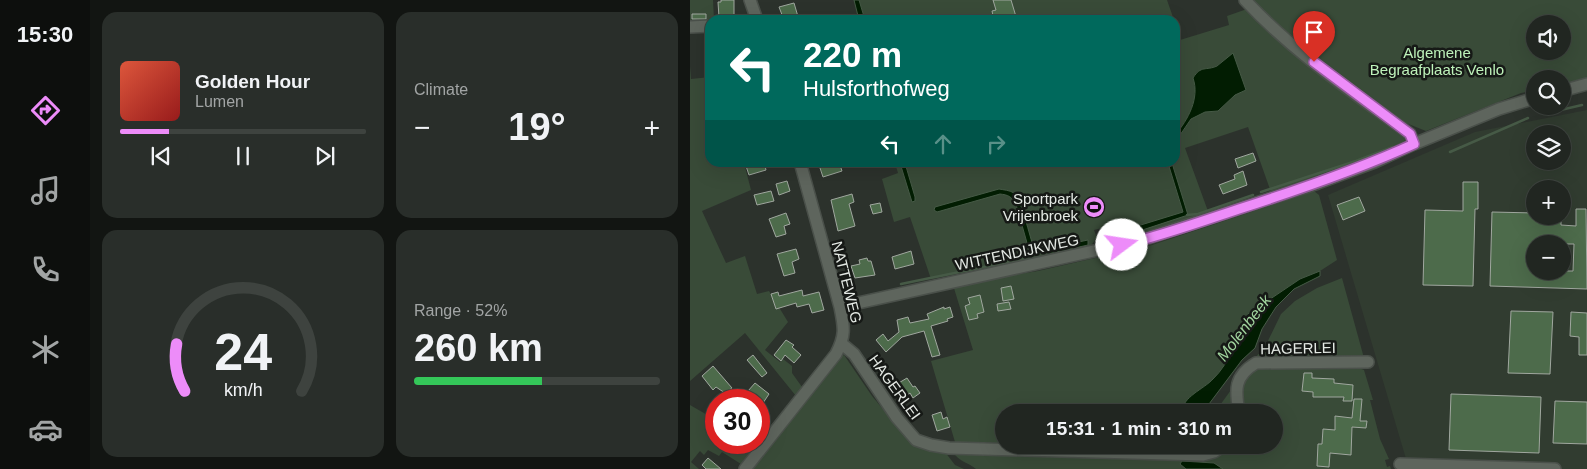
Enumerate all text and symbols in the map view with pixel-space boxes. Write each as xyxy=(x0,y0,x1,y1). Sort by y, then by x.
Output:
pin xyxy=(1293,11,1335,62)
map controls xyxy=(1526,15,1571,280)
button: sound xyxy=(1526,15,1571,60)
icon: arrive xyxy=(1300,18,1328,46)
text: 15:30 xyxy=(17,22,73,47)
icon: left xyxy=(720,35,785,100)
text: 220 m xyxy=(803,35,902,74)
park label: Algemene Begraafplaats Venlo xyxy=(1370,44,1504,78)
button: search xyxy=(1526,70,1571,115)
text: Golden Hour xyxy=(195,71,310,92)
text: Hulsforthofweg xyxy=(803,76,950,101)
text: Climate xyxy=(414,81,468,98)
icon: directions xyxy=(28,93,63,128)
text: Lumen xyxy=(195,93,244,110)
text: 19° xyxy=(508,106,566,148)
text: − xyxy=(414,112,430,143)
text: + xyxy=(644,112,660,143)
button: layers xyxy=(1526,125,1571,170)
icon: left xyxy=(876,130,904,158)
icon: ahead xyxy=(929,130,957,158)
icon: right xyxy=(982,130,1010,158)
icon: previous xyxy=(147,142,175,170)
icon: pause xyxy=(229,142,257,170)
icon: next xyxy=(311,142,339,170)
icon: music xyxy=(28,173,63,208)
button: + xyxy=(1526,180,1571,225)
place label: Sportpark Vrijenbroek xyxy=(1003,190,1078,224)
sports icon: Sportpark Vrijenbroek xyxy=(1082,195,1106,219)
position arrow xyxy=(1095,218,1147,270)
street label: WITTENDIJKWEG xyxy=(954,231,1080,273)
button: − xyxy=(1526,235,1571,280)
street label: NATTEWEG xyxy=(829,239,865,325)
icon: phone xyxy=(28,252,63,287)
water label: Molenbeek xyxy=(1214,291,1275,364)
text: Range · 52% xyxy=(414,302,507,319)
text: 24 xyxy=(214,323,272,381)
text: 260 km xyxy=(414,327,543,369)
icon: climate xyxy=(28,332,63,367)
street label: HAGERLEI xyxy=(1260,339,1336,357)
street label: HAGERLEI xyxy=(866,351,924,423)
text: km/h xyxy=(224,380,262,400)
speed limit sign: 30 xyxy=(705,389,770,454)
icon: car xyxy=(28,412,63,447)
text: 15:31 · 1 min · 310 m xyxy=(1046,418,1232,439)

